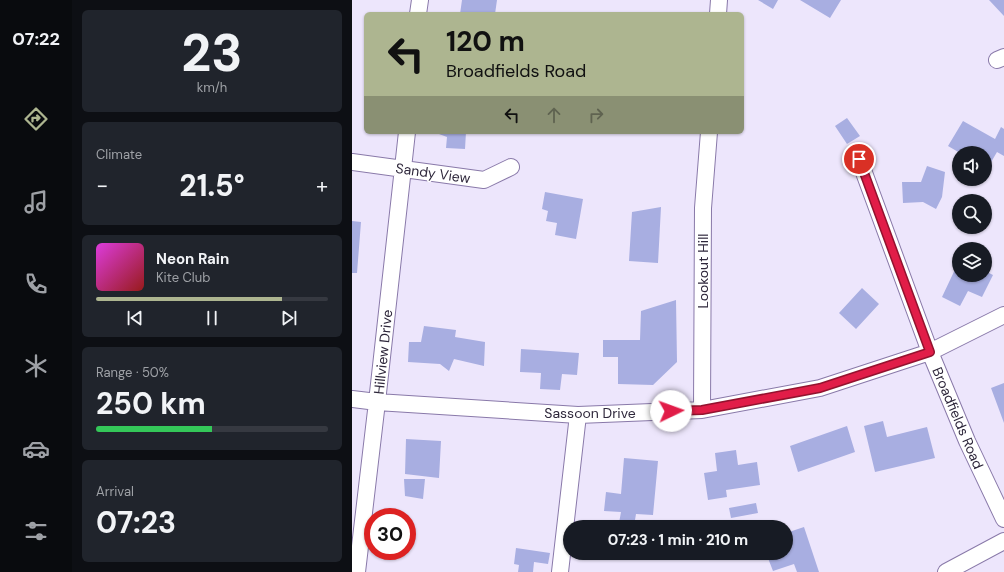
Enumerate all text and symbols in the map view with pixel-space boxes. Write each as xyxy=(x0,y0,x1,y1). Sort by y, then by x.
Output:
text: 23 xyxy=(181,19,243,87)
text: 120 m xyxy=(446,23,525,60)
text: 07:22 xyxy=(12,27,60,51)
icon: left xyxy=(380,28,432,80)
text: Broadfields Road xyxy=(446,59,586,83)
text: km/h xyxy=(197,79,227,96)
icon: left xyxy=(501,104,523,126)
icon: ahead xyxy=(543,104,565,126)
icon: right xyxy=(585,104,607,126)
icon: directions xyxy=(22,105,50,133)
pin xyxy=(842,142,876,176)
text: Climate xyxy=(96,146,142,163)
map controls xyxy=(952,146,992,282)
button: sound xyxy=(952,146,992,186)
icon: arrive xyxy=(848,148,870,170)
street label: Sandy View xyxy=(395,159,472,187)
text: 21.5° xyxy=(179,166,245,205)
text: − xyxy=(96,171,108,200)
text: + xyxy=(316,171,328,200)
icon: music xyxy=(22,188,50,216)
button: search xyxy=(952,194,992,234)
street label: Lookout Hill xyxy=(694,234,712,308)
button: layers xyxy=(952,242,992,282)
text: Neon Rain xyxy=(156,249,229,269)
text: Kite Club xyxy=(156,269,210,286)
icon: phone xyxy=(22,270,50,298)
icon: previous xyxy=(124,307,146,329)
icon: pause xyxy=(201,307,223,329)
icon: next xyxy=(278,307,300,329)
street label: Hillview Drive xyxy=(370,309,396,395)
icon: climate xyxy=(22,352,50,380)
text: Range · 50% xyxy=(96,364,169,381)
street label: Broadfields Road xyxy=(928,364,988,472)
text: 250 km xyxy=(96,384,206,423)
position arrow xyxy=(650,390,692,432)
street label: Sassoon Drive xyxy=(544,404,636,422)
icon: car xyxy=(22,435,50,463)
text: Arrival xyxy=(96,483,134,500)
text: 07:23 xyxy=(96,503,176,542)
speed limit sign: 30 xyxy=(364,508,416,560)
icon: filters xyxy=(22,517,50,545)
text: 07:23 · 1 min · 210 m xyxy=(608,530,748,550)

